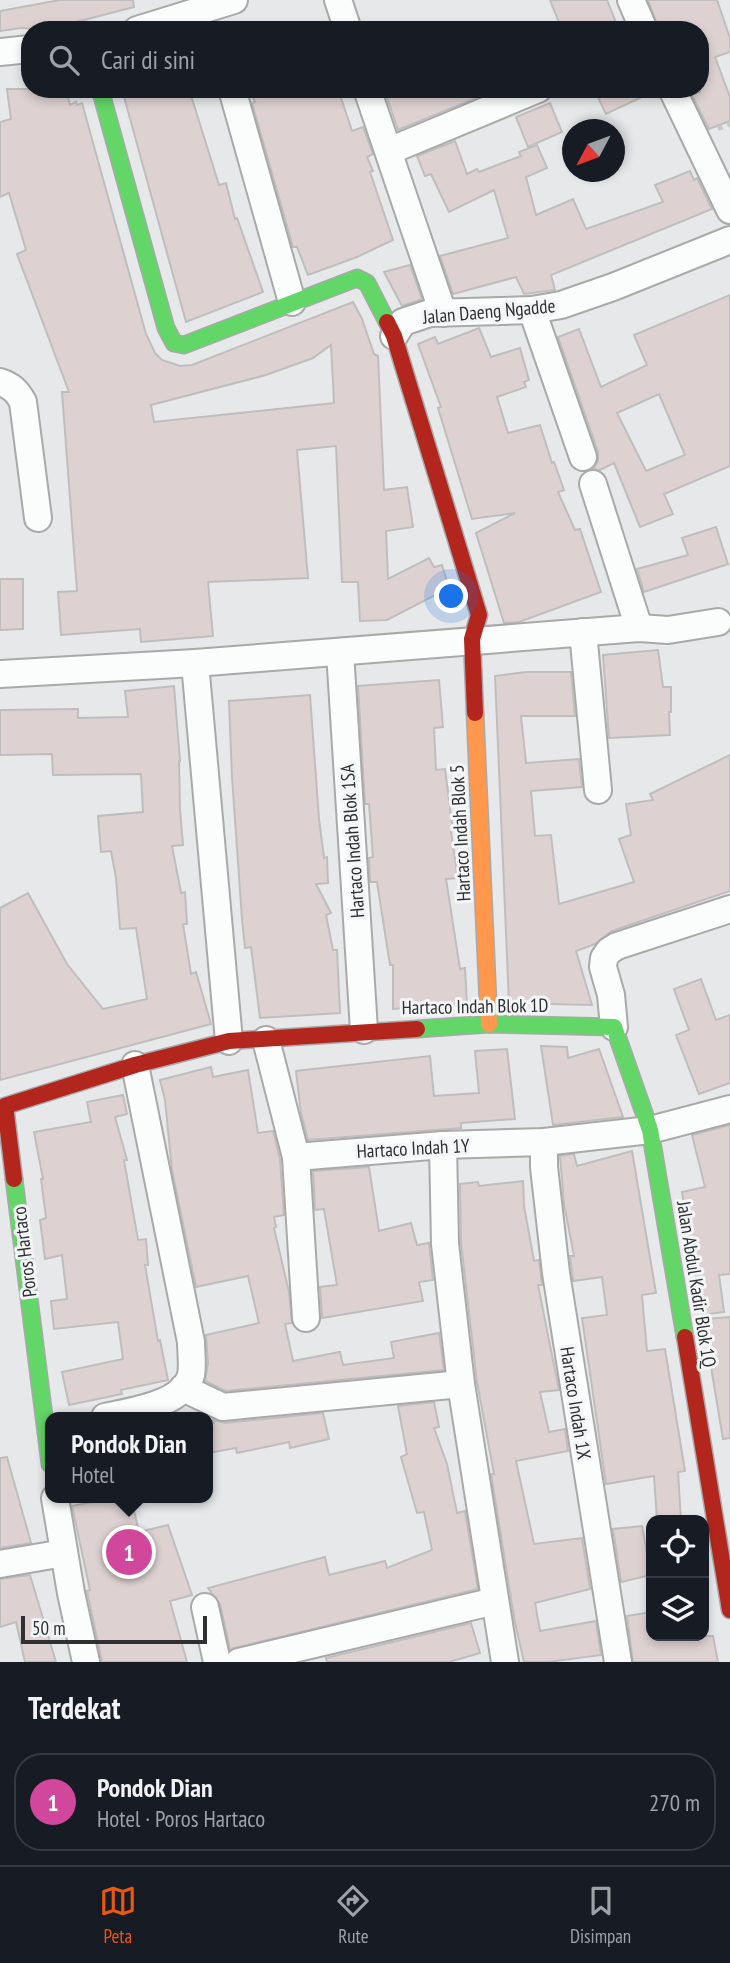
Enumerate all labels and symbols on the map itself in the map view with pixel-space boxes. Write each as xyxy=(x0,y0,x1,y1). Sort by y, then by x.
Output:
north arrow xyxy=(562,119,625,182)
street label: Jalan Daeng Ngadde xyxy=(421,293,556,329)
your location xyxy=(434,579,468,613)
street label: Hartaco Indah Blok 1SA xyxy=(335,763,369,919)
street label: Hartaco Indah Blok 5 xyxy=(444,764,476,902)
street label: Hartaco Indah Blok 1D xyxy=(401,993,549,1019)
street label: Hartaco Indah 1Y xyxy=(356,1133,470,1163)
street label: Jalan Abdul Kadir Blok 1Q xyxy=(672,1198,722,1369)
street label: Poros Hartaco xyxy=(7,1205,41,1299)
street label: Hartaco Indah 1X xyxy=(555,1345,597,1462)
pin: 1 xyxy=(106,1526,152,1578)
scale bar xyxy=(21,1613,206,1645)

